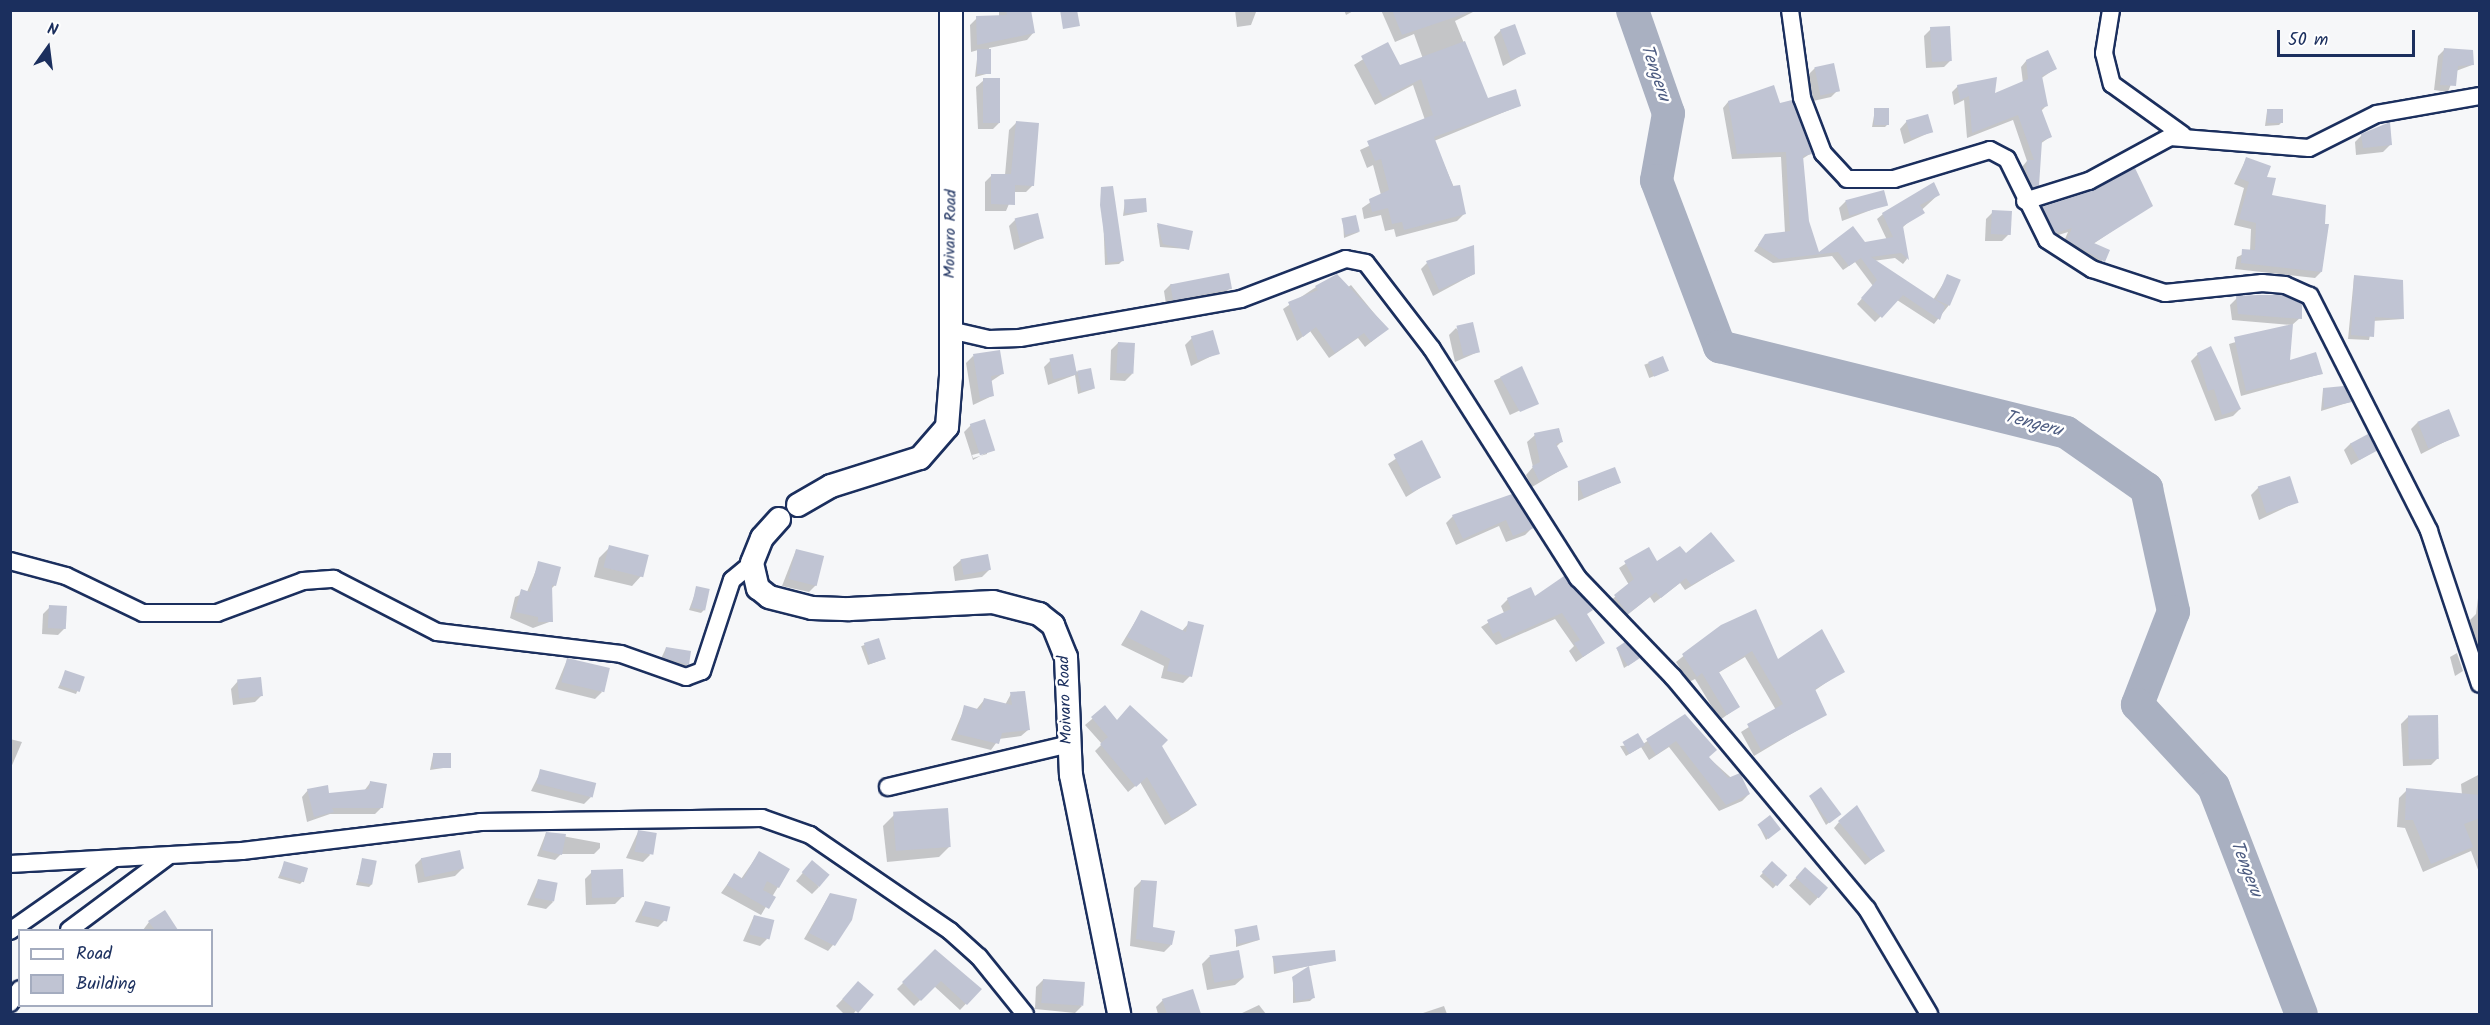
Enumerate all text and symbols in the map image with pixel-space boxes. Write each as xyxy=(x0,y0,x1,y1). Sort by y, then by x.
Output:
text: N xyxy=(45,17,60,43)
north arrow xyxy=(18,18,78,78)
scale bar xyxy=(2280,18,2418,56)
text: 50 m xyxy=(2288,26,2328,55)
water label: Tengeru xyxy=(1634,42,1674,104)
street label: Moivaro Road xyxy=(941,189,961,279)
water label: Tengeru xyxy=(2002,407,2064,443)
street label: Moivaro Road xyxy=(1055,655,1077,745)
water label: Tengeru xyxy=(2224,838,2266,900)
legend xyxy=(18,929,213,1007)
text: Road xyxy=(76,940,112,969)
text: Building xyxy=(76,970,136,999)

